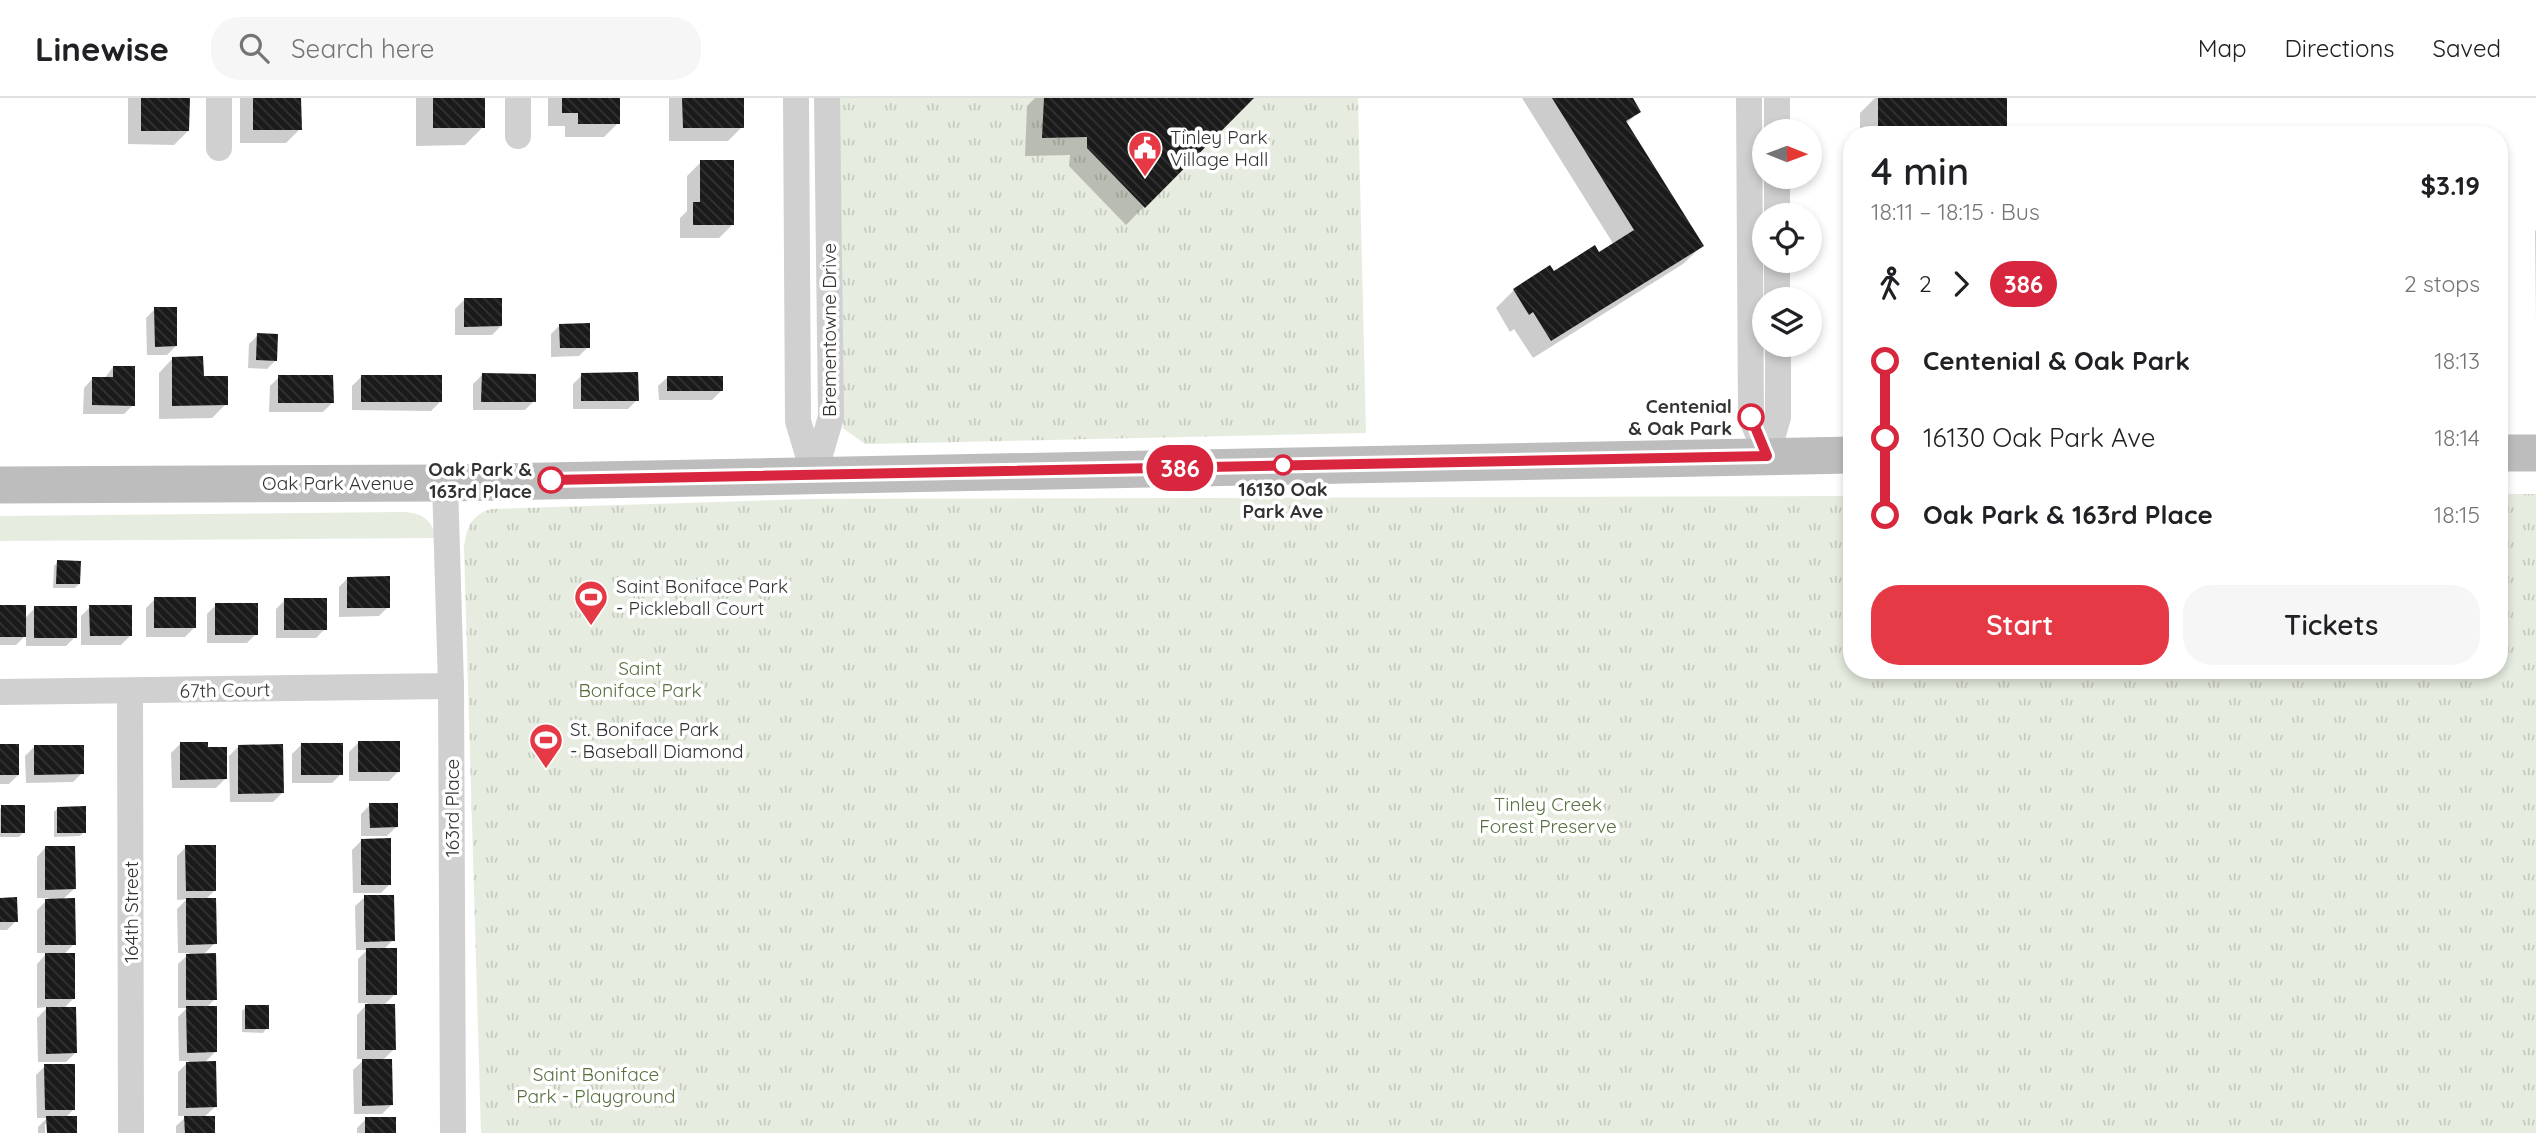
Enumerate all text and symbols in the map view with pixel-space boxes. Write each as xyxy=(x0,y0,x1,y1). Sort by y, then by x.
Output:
search box xyxy=(211,17,701,80)
text: Linewise xyxy=(35,28,169,69)
icon: search xyxy=(235,29,273,67)
text: Search here xyxy=(291,32,435,65)
text: Map xyxy=(2198,33,2247,63)
text: Directions xyxy=(2285,33,2395,63)
text: Saved xyxy=(2433,33,2501,63)
north arrow xyxy=(1752,119,1822,189)
map controls xyxy=(1752,119,1822,357)
place label: Tinley Park Village Hall xyxy=(1170,125,1268,171)
public building icon: Tinley Park Village Hall xyxy=(1126,129,1164,178)
text: 4 min xyxy=(1871,147,1969,195)
text: $3.19 xyxy=(2420,169,2480,202)
text: 18:11 – 18:15 · Bus xyxy=(1871,197,2040,226)
button: locate xyxy=(1752,203,1822,273)
street label: Brementowne Drive xyxy=(817,243,841,417)
icon: walk xyxy=(1871,265,1909,303)
icon: forward xyxy=(1942,265,1980,303)
text: 2 xyxy=(1919,269,1932,298)
text: 386 xyxy=(2004,269,2043,299)
text: 2 stops xyxy=(2404,269,2480,298)
button: layers xyxy=(1752,287,1822,357)
text: Centenial & Oak Park xyxy=(1923,344,2190,377)
text: 18:13 xyxy=(2434,346,2480,375)
place label: Centenial & Oak Park xyxy=(1628,394,1732,440)
marker: Centenial & Oak Park xyxy=(1738,404,1764,430)
text: 16130 Oak Park Ave xyxy=(1923,421,2156,454)
text: 18:14 xyxy=(2434,423,2480,452)
line badge: 386 xyxy=(1140,445,1220,491)
text: 386 xyxy=(1160,453,1200,483)
marker: 16130 Oak Park Ave xyxy=(1273,455,1293,475)
place label: Oak Park & 163rd Place xyxy=(428,457,532,503)
marker: Oak Park & 163rd Place xyxy=(538,467,564,493)
street label: Oak Park Avenue xyxy=(262,471,414,495)
place label: 16130 Oak Park Ave xyxy=(1238,477,1328,523)
text: Oak Park & 163rd Place xyxy=(1923,498,2213,531)
text: 18:15 xyxy=(2434,500,2480,529)
place label: Saint Boniface Park - Pickleball Court xyxy=(616,574,788,620)
sports icon: Saint Boniface Park - Pickleball Court xyxy=(572,578,610,627)
button: Start xyxy=(1871,585,2169,665)
button: Tickets xyxy=(2183,585,2480,665)
park label: Saint Boniface Park xyxy=(578,656,702,702)
street label: 67th Court xyxy=(179,677,271,703)
place label: St. Boniface Park - Baseball Diamond xyxy=(570,717,744,763)
sports icon: St. Boniface Park - Baseball Diamond xyxy=(527,721,565,770)
street label: 163rd Place xyxy=(440,759,464,857)
park label: Tinley Creek Forest Preserve xyxy=(1479,792,1617,838)
street label: 164th Street xyxy=(119,861,143,963)
park label: Saint Boniface Park - Playground xyxy=(516,1062,676,1108)

